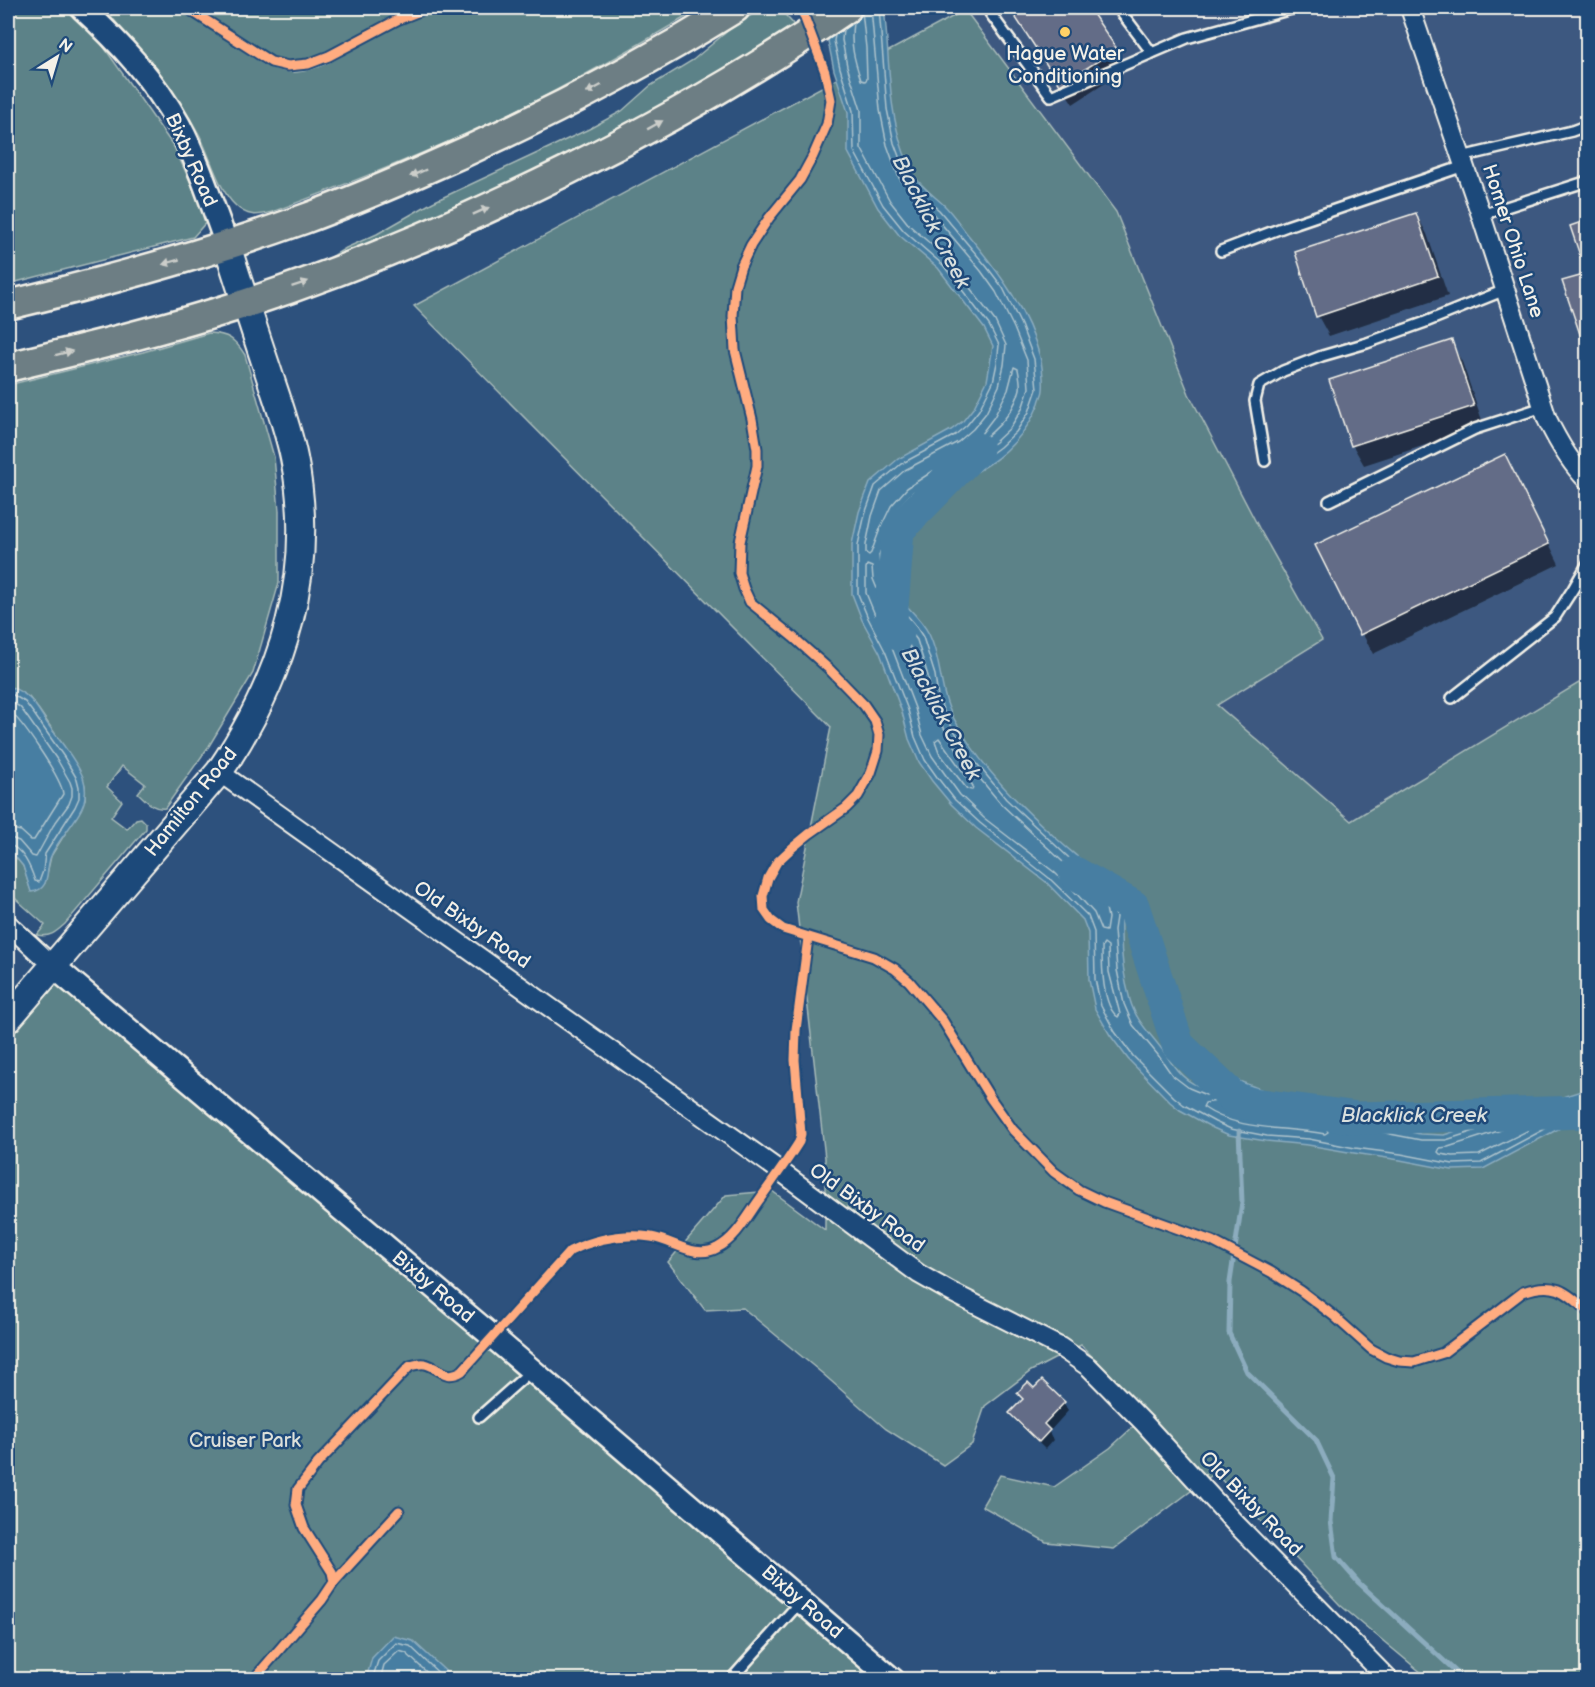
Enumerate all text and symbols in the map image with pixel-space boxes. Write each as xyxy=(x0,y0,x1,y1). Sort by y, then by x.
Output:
marker: Hague Water Conditioning xyxy=(1058,25,1072,39)
north arrow xyxy=(27,27,87,87)
text: N xyxy=(55,35,76,57)
place label: Hague Water Conditioning xyxy=(1006,42,1125,89)
one-way arrow xyxy=(585,84,602,94)
street label: Bixby Road xyxy=(160,109,222,211)
one-way arrow xyxy=(647,120,664,130)
water label: Blacklick Creek xyxy=(887,151,976,293)
street label: Homer Ohio Lane xyxy=(1477,161,1549,321)
one-way arrow xyxy=(408,168,426,178)
one-way arrow xyxy=(472,207,489,216)
one-way arrow xyxy=(162,258,180,267)
one-way arrow xyxy=(291,279,309,289)
one-way arrow xyxy=(55,348,74,358)
water label: Blacklick Creek xyxy=(896,644,987,785)
street label: Hamilton Road xyxy=(140,743,242,861)
street label: Old Bixby Road xyxy=(409,876,535,974)
water label: Blacklick Creek xyxy=(1341,1103,1488,1128)
street label: Old Bixby Road xyxy=(805,1158,929,1258)
street label: Bixby Road xyxy=(387,1246,479,1328)
park label: Cruiser Park xyxy=(189,1429,301,1453)
street label: Old Bixby Road xyxy=(1195,1447,1307,1561)
street label: Bixby Road xyxy=(756,1560,848,1644)

